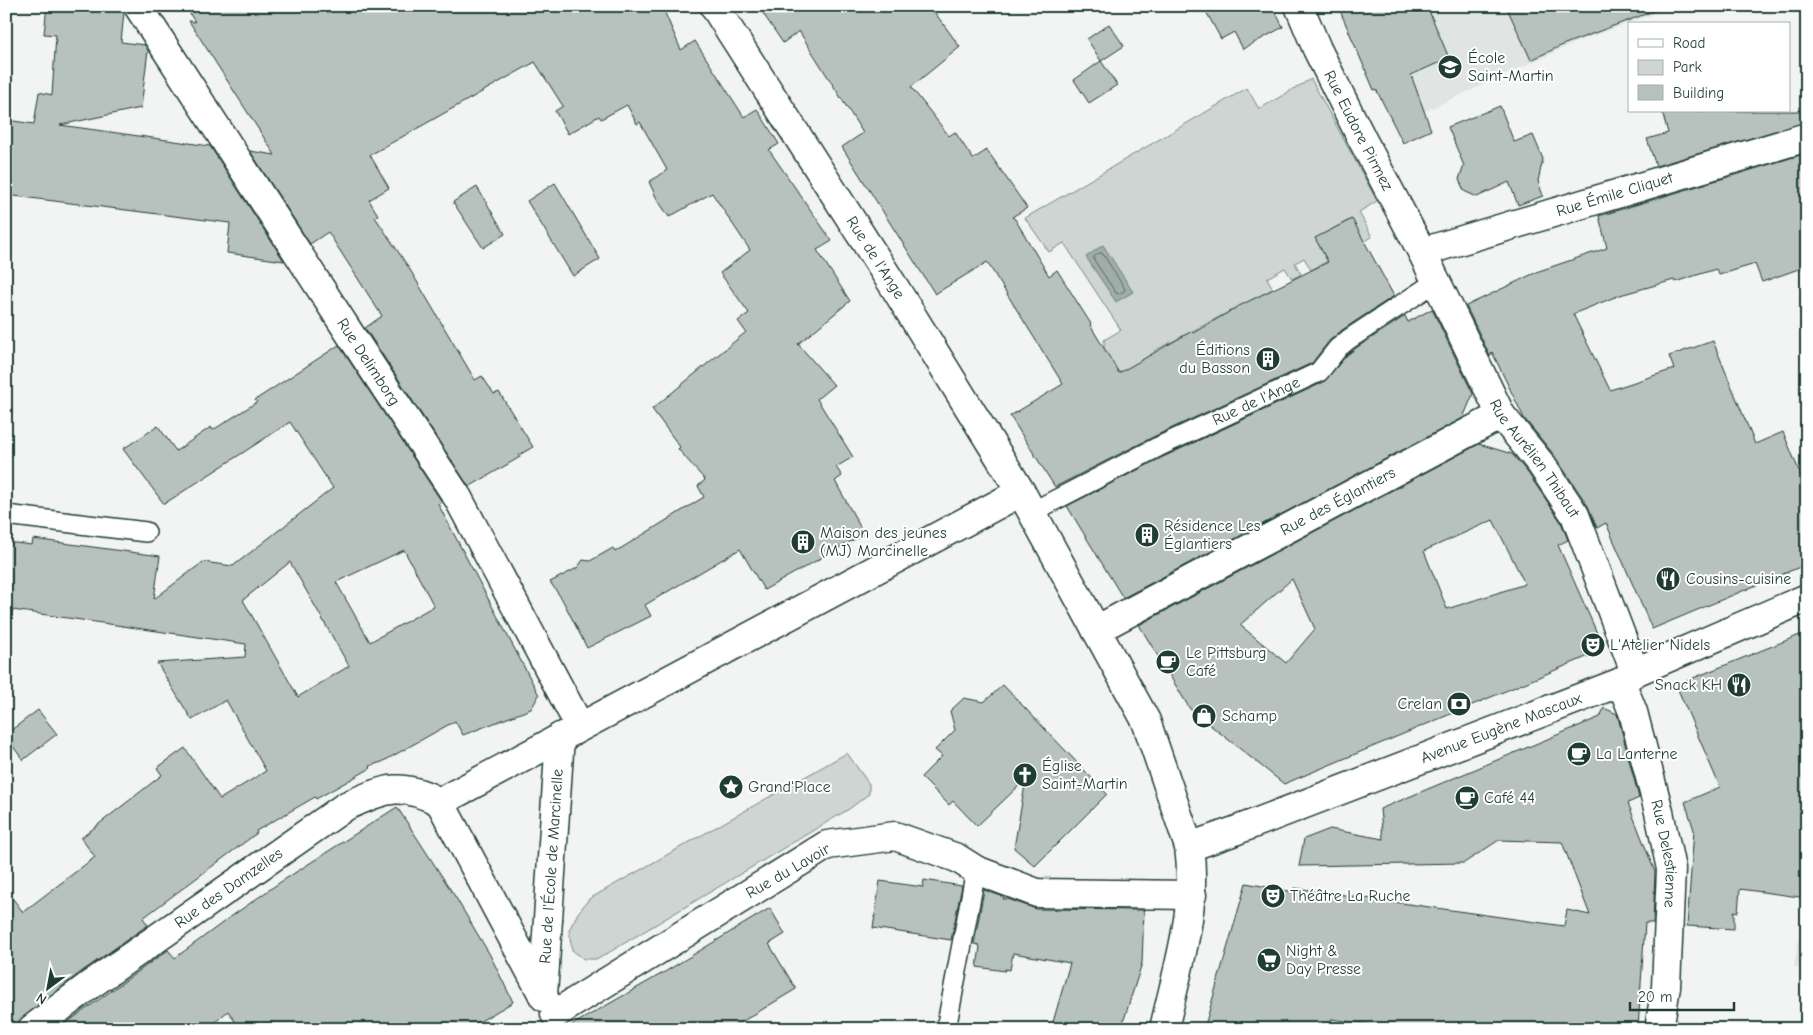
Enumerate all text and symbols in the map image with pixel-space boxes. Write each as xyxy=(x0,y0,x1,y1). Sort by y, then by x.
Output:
legend xyxy=(1628,22,1790,112)
text: Road xyxy=(1673,34,1705,52)
place label: École Saint-Martin xyxy=(1468,48,1554,85)
school or university icon: École Saint-Martin xyxy=(1437,54,1463,80)
text: Park xyxy=(1673,58,1702,76)
street label: Rue Eudore Pirmez xyxy=(1320,67,1397,194)
text: Building xyxy=(1673,84,1724,102)
street label: Rue Émile Cliquet xyxy=(1554,168,1675,220)
street label: Rue de l'Ange xyxy=(842,213,908,302)
street label: Rue Delimborg xyxy=(333,315,404,409)
place label: Éditions du Basson xyxy=(1179,340,1250,377)
building icon: Éditions du Basson xyxy=(1255,346,1281,372)
street label: Rue de l'Ange xyxy=(1210,373,1303,429)
street label: Rue Aurélien Thibaut xyxy=(1486,396,1583,521)
street label: Rue des Églantiers xyxy=(1277,463,1399,539)
place label: Résidence Les Églantiers xyxy=(1164,517,1261,553)
building icon: Résidence Les Églantiers xyxy=(1134,522,1160,548)
place label: Maison des jeunes (MJ) Marcinelle xyxy=(820,524,947,560)
building icon: Maison des jeunes (MJ) Marcinelle xyxy=(790,529,816,555)
restaurant icon: Cousins-cuisine xyxy=(1655,566,1681,592)
place label: Cousins-cuisine xyxy=(1686,570,1791,588)
theatre icon: L'Atelier Nidels xyxy=(1580,632,1606,658)
place label: L'Atelier Nidels xyxy=(1610,636,1711,654)
place label: Le Pittsburg Café xyxy=(1186,644,1267,680)
cafe icon: Le Pittsburg Café xyxy=(1155,649,1181,675)
restaurant icon: Snack KH xyxy=(1726,672,1752,698)
place label: Snack KH xyxy=(1655,676,1722,694)
street label: Avenue Eugène Mascaux xyxy=(1418,689,1584,767)
bank icon: Crelan xyxy=(1446,691,1472,717)
place label: Crelan xyxy=(1398,695,1442,713)
shop icon: Schamp xyxy=(1191,703,1217,729)
place label: Schamp xyxy=(1222,707,1277,725)
cafe icon: La Lanterne xyxy=(1566,741,1592,767)
place label: La Lanterne xyxy=(1596,745,1678,763)
place label: Église Saint-Martin xyxy=(1042,756,1128,793)
church icon: Église Saint-Martin xyxy=(1012,762,1038,788)
street label: Rue de l'École de Marcinelle xyxy=(536,768,567,964)
place icon: Grand'Place xyxy=(718,774,744,800)
place label: Grand'Place xyxy=(748,778,831,796)
cafe icon: Café 44 xyxy=(1454,785,1480,811)
place label: Café 44 xyxy=(1484,789,1535,807)
street label: Rue Delestienne xyxy=(1647,798,1680,908)
street label: Rue du Lavoir xyxy=(743,839,834,902)
street label: Rue des Damzelles xyxy=(171,844,286,932)
theatre icon: Théâtre La Ruche xyxy=(1260,883,1286,909)
place label: Théâtre La Ruche xyxy=(1290,887,1411,905)
place label: Night & Day Presse xyxy=(1286,942,1361,978)
supermarket icon: Night & Day Presse xyxy=(1256,947,1282,973)
north arrow xyxy=(22,962,72,1012)
scale bar xyxy=(1630,980,1734,1012)
text: 20 m xyxy=(1638,988,1672,1006)
text: N xyxy=(33,989,50,1008)

